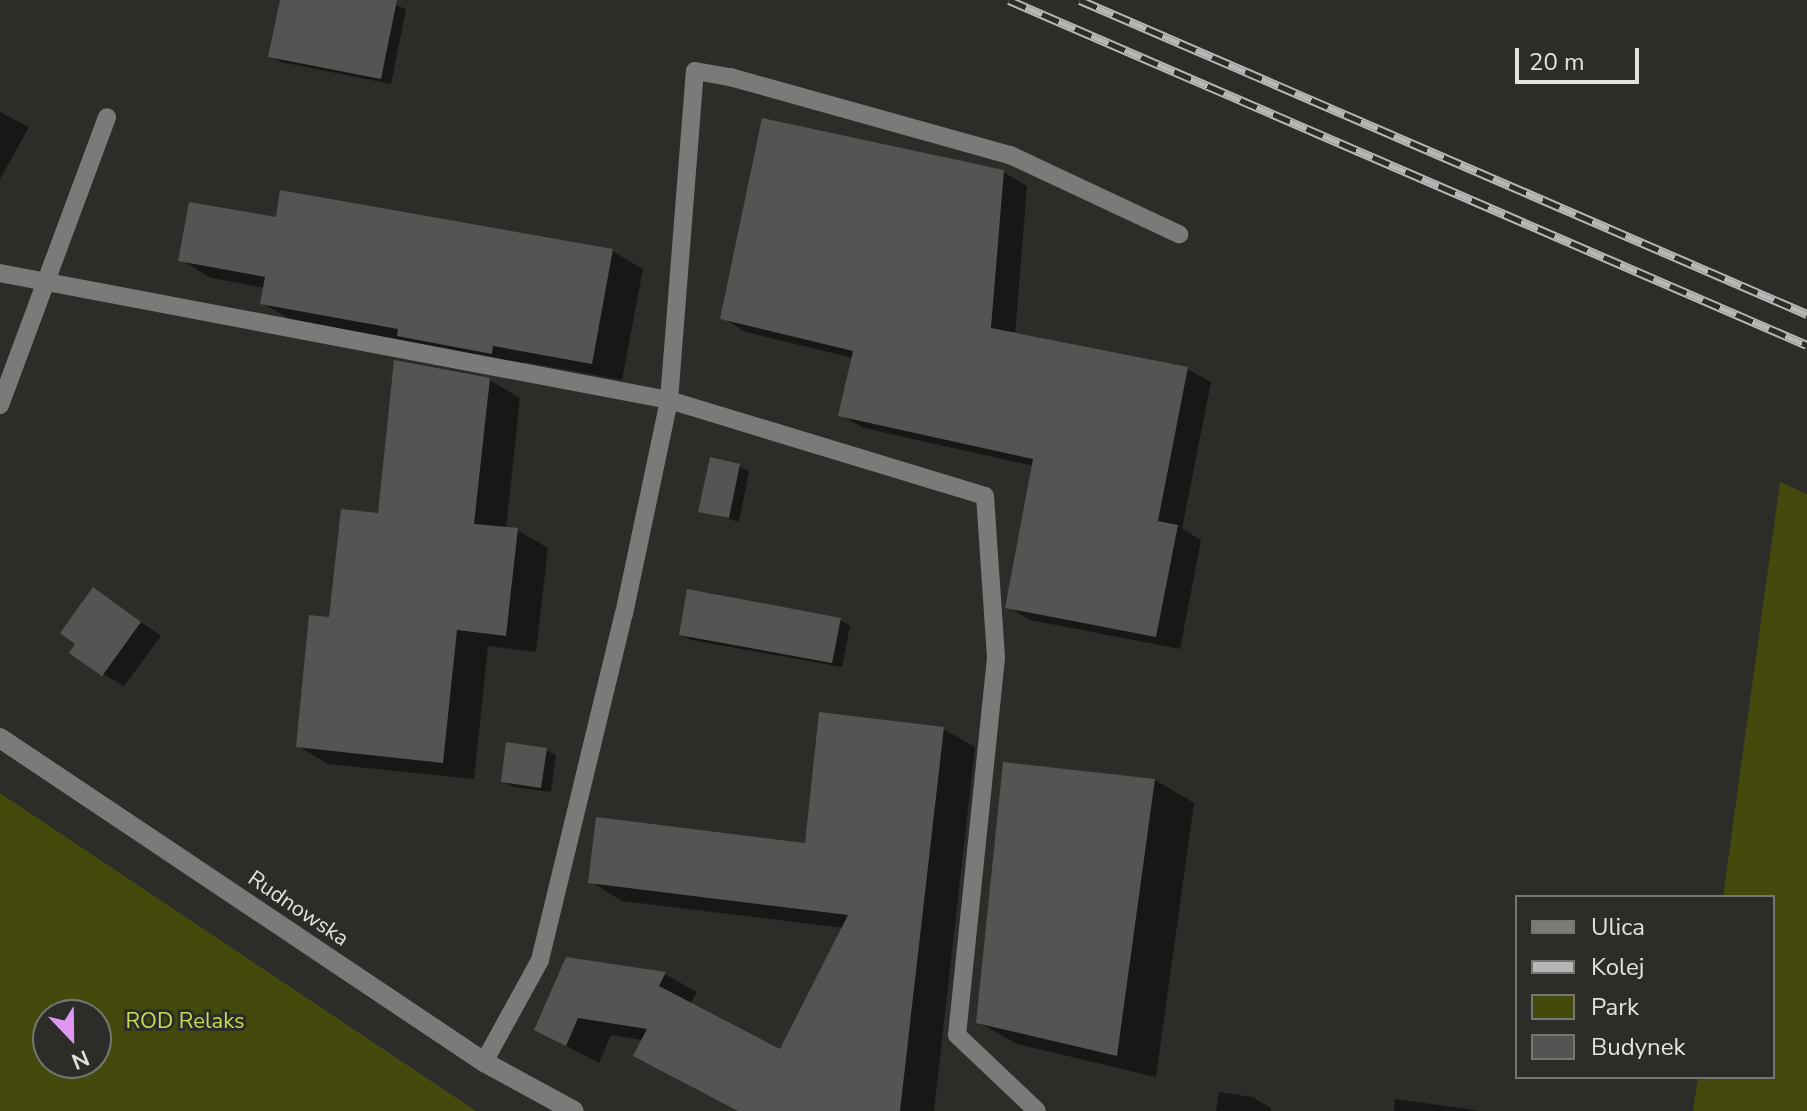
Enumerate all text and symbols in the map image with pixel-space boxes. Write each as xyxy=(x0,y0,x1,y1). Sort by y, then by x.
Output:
scale bar xyxy=(1519,32,1643,82)
text: 20 m xyxy=(1529,46,1585,78)
street label: Rudnowska xyxy=(243,866,353,952)
legend xyxy=(1515,895,1775,1079)
text: Ulica xyxy=(1591,911,1645,943)
text: Kolej xyxy=(1591,951,1645,983)
text: Park xyxy=(1591,991,1639,1023)
north arrow xyxy=(32,999,112,1079)
park label: ROD Relaks xyxy=(125,1009,245,1035)
text: Budynek xyxy=(1591,1031,1685,1063)
text: N xyxy=(67,1042,93,1076)

